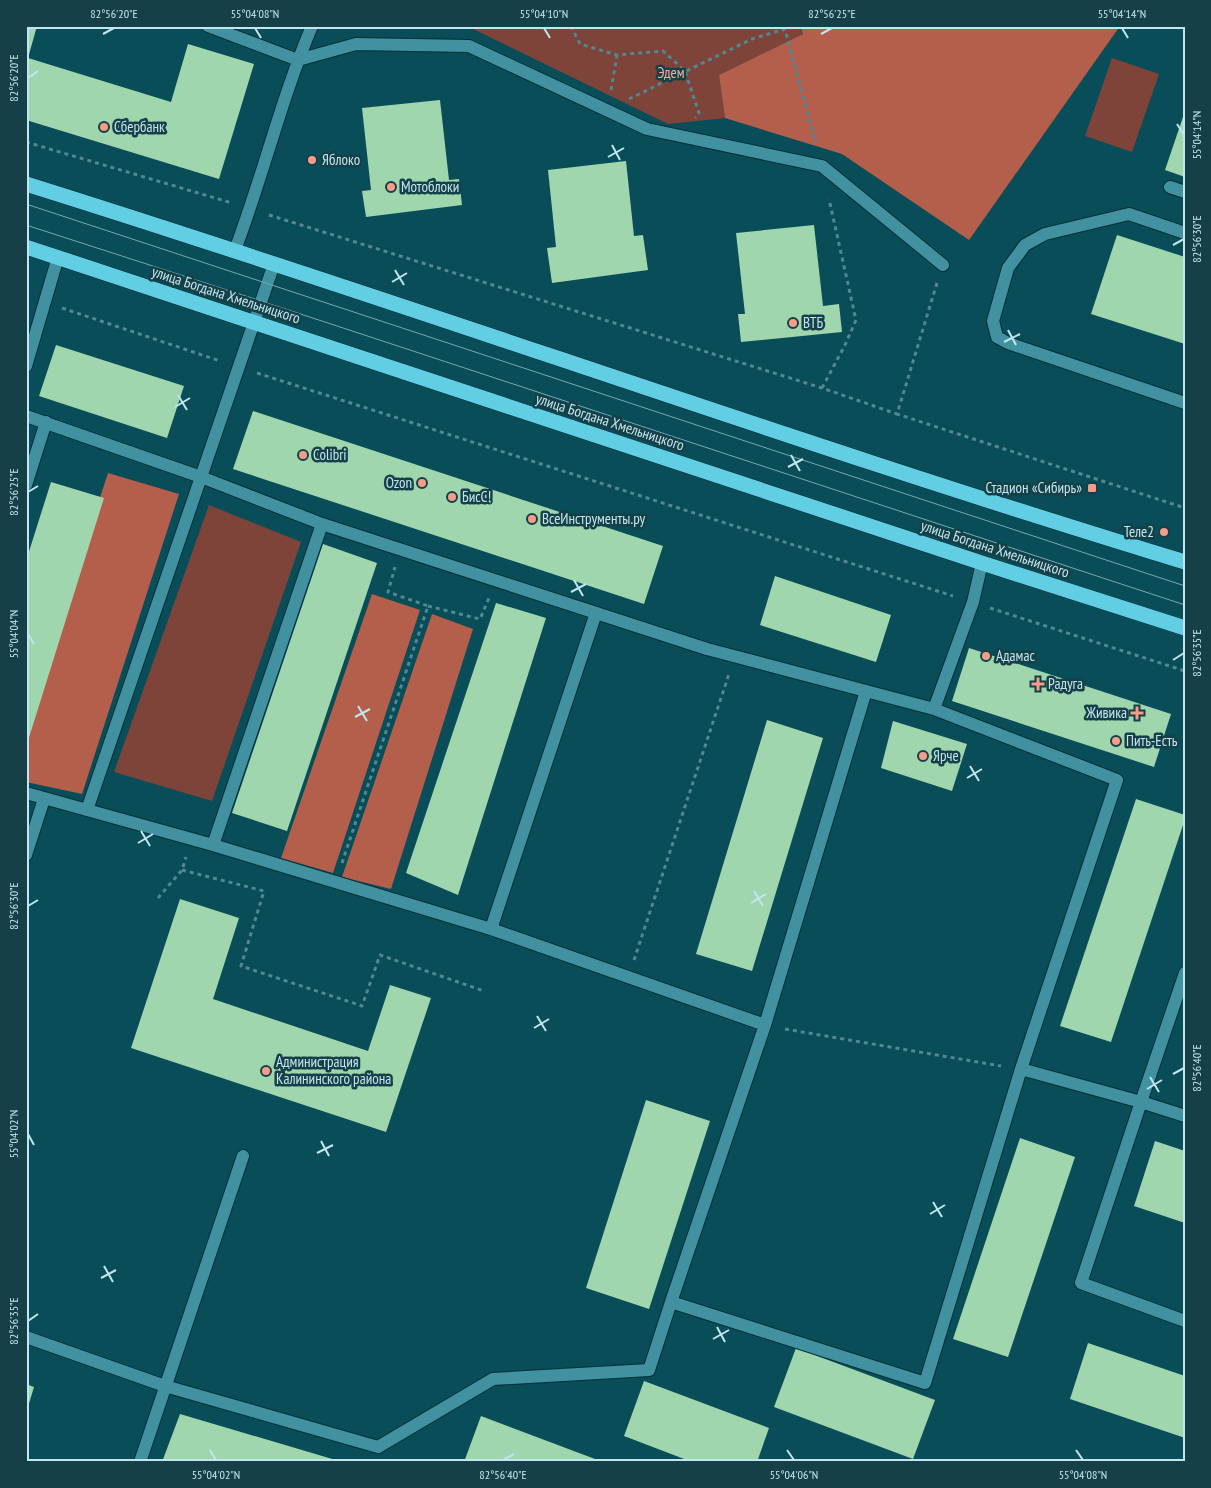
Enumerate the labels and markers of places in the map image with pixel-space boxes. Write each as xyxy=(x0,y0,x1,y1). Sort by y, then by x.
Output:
place label: Сбербанк xyxy=(114,117,165,136)
marker: Сбербанк xyxy=(98,121,110,133)
place label: Яблоко xyxy=(322,150,360,169)
marker: Яблоко xyxy=(306,154,318,166)
place label: Мотоблоки xyxy=(401,177,459,196)
marker: Мотоблоки xyxy=(385,181,397,193)
place label: ВТБ xyxy=(803,313,823,332)
marker: ВТБ xyxy=(787,317,799,329)
place label: Colibri xyxy=(313,445,347,464)
marker: Colibri xyxy=(297,449,309,461)
place label: Ozon xyxy=(386,473,412,492)
marker: Ozon xyxy=(416,477,428,489)
place label: Стадион «Сибирь» xyxy=(985,478,1082,497)
marker: Стадион «Сибирь» xyxy=(1086,482,1098,494)
place label: БисС! xyxy=(462,487,491,506)
marker: БисС! xyxy=(446,491,458,503)
place label: ВсеИнструменты.ру xyxy=(542,509,646,528)
marker: ВсеИнструменты.ру xyxy=(526,513,538,525)
place label: Теле2 xyxy=(1124,522,1154,541)
marker: Теле2 xyxy=(1158,526,1170,538)
place label: Адамас xyxy=(996,646,1035,665)
marker: Адамас xyxy=(980,650,992,662)
place label: Радуга xyxy=(1048,674,1083,693)
marker: Радуга xyxy=(1032,678,1044,690)
place label: Живика xyxy=(1085,703,1127,722)
marker: Живика xyxy=(1131,707,1143,719)
place label: Пить-Есть xyxy=(1126,731,1178,750)
marker: Пить-Есть xyxy=(1110,735,1122,747)
place label: Ярче xyxy=(933,746,959,765)
marker: Ярче xyxy=(917,750,929,762)
place label: Администрация Калининского района xyxy=(276,1052,391,1088)
marker: Администрация Калининского района xyxy=(260,1065,272,1077)

